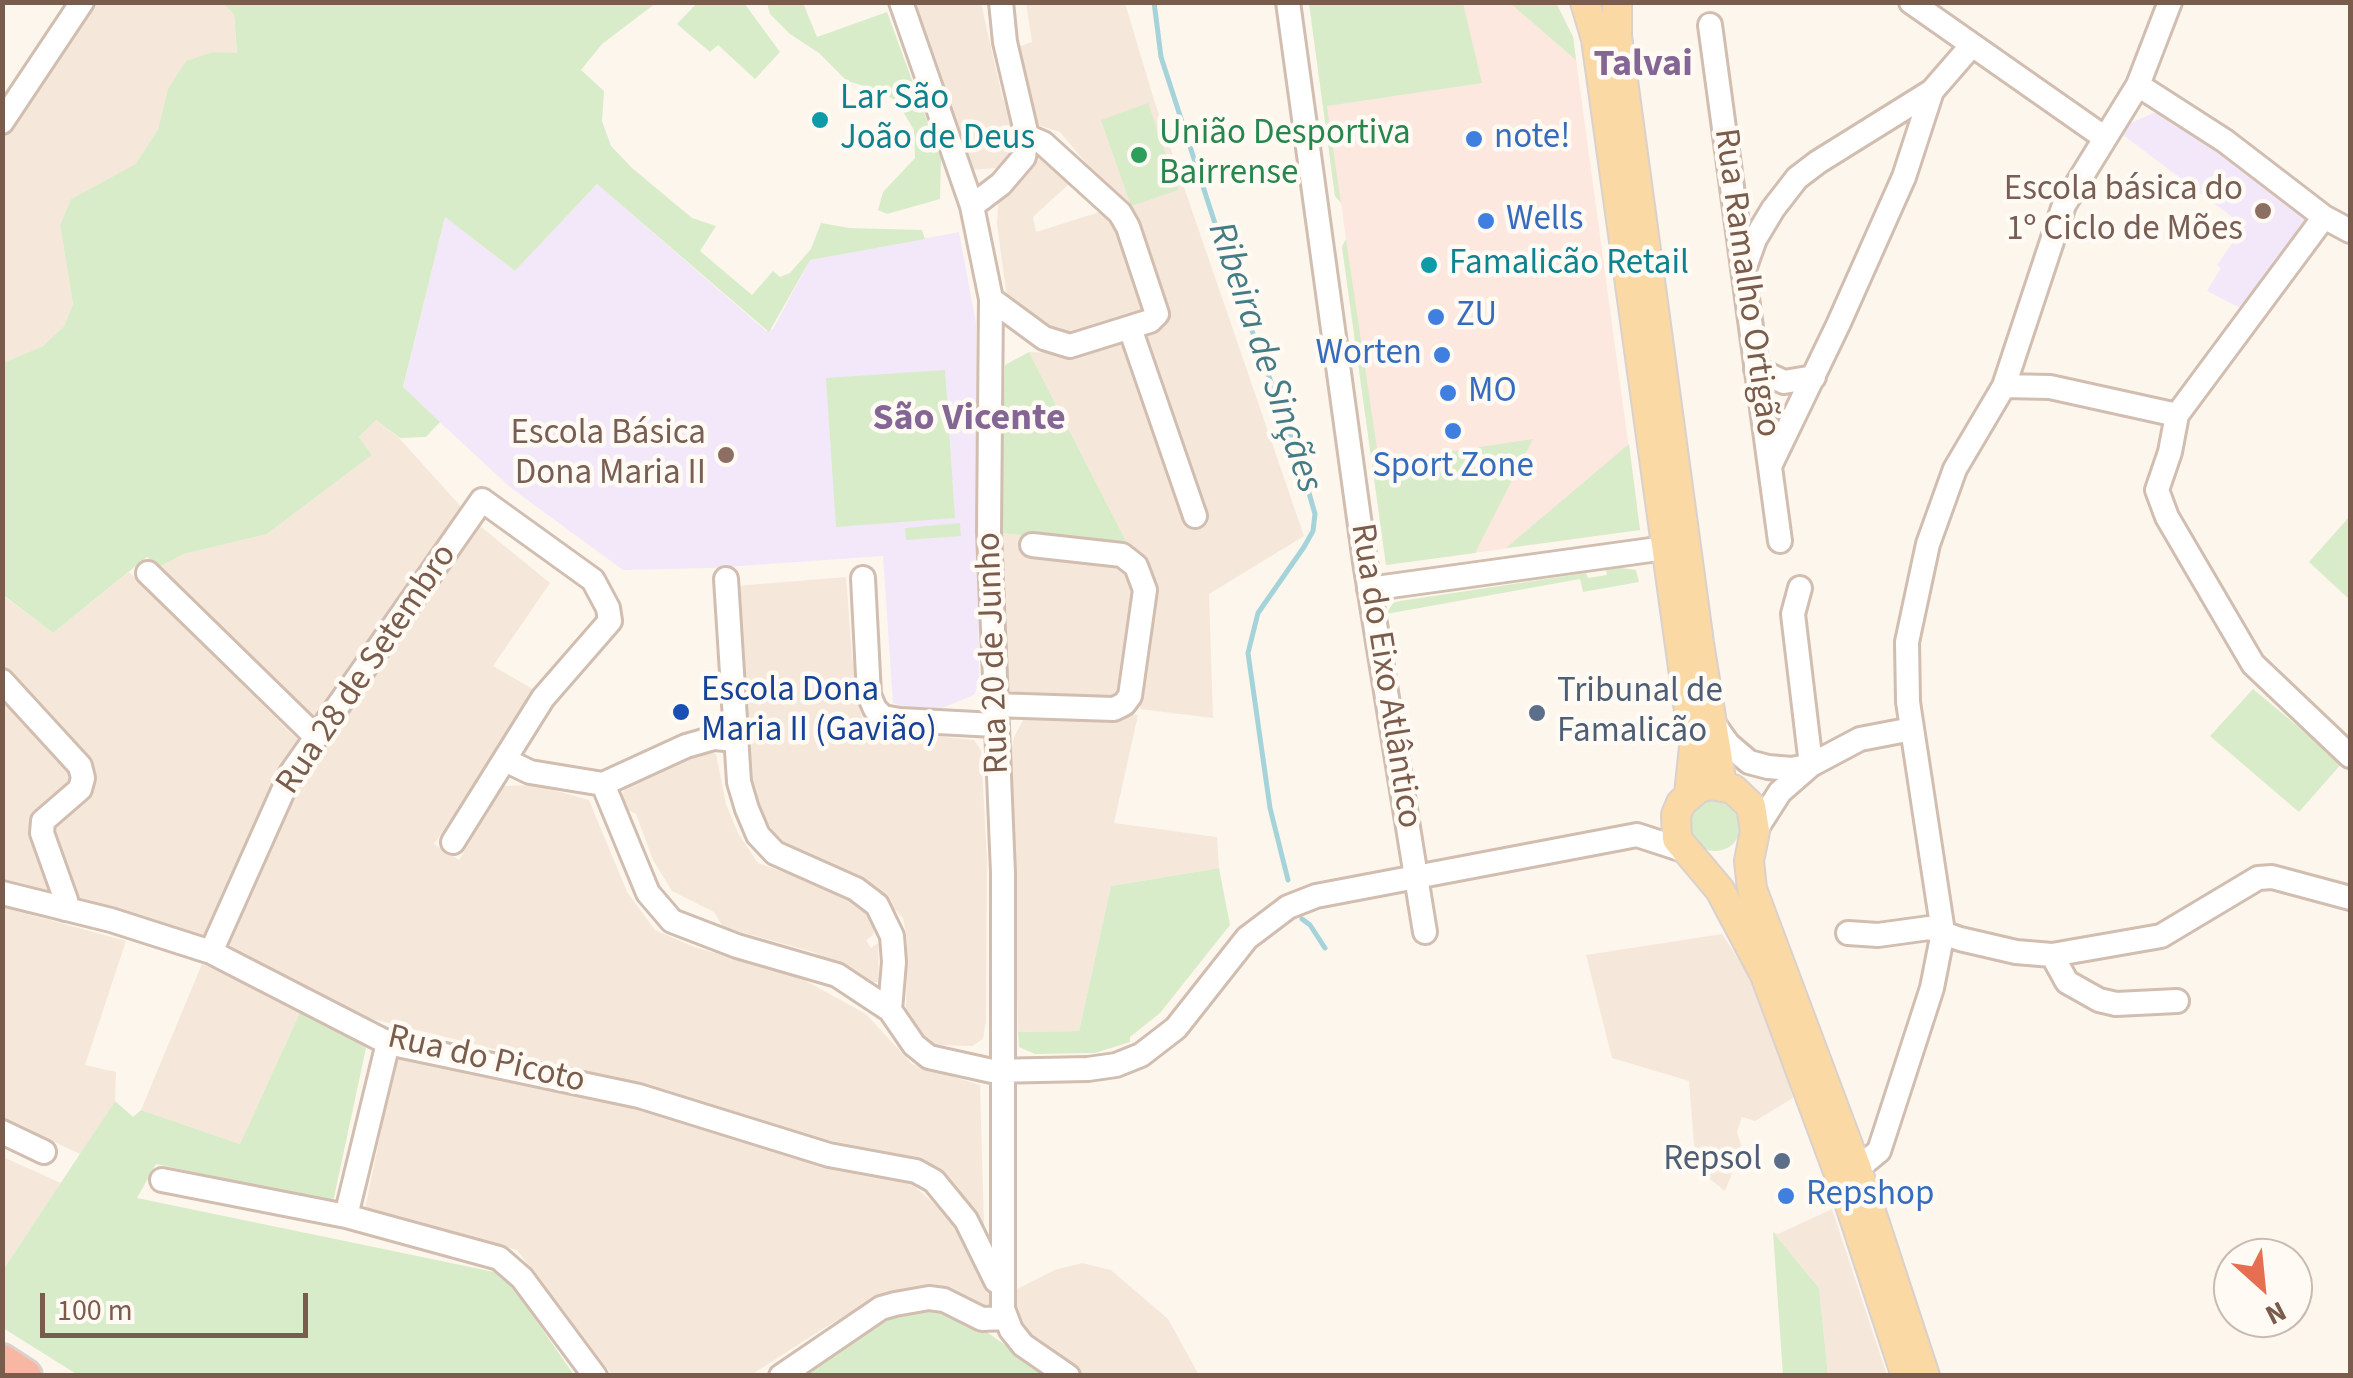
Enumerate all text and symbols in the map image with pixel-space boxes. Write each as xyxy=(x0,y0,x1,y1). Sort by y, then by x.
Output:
district label: Talvai xyxy=(1593,44,1693,90)
place label: Lar São João de Deus xyxy=(840,79,1035,161)
marker: Lar São João de Deus xyxy=(809,109,831,131)
place label: União Desportiva Bairrense xyxy=(1159,114,1411,196)
place label: note! xyxy=(1494,118,1570,160)
street label: Rua Ramalho Ortigão xyxy=(1703,126,1787,440)
marker: note! xyxy=(1463,128,1485,150)
marker: União Desportiva Bairrense xyxy=(1128,144,1150,166)
place label: Escola básica do 1º Ciclo de Mões xyxy=(2004,170,2243,252)
place label: Wells xyxy=(1506,200,1583,242)
marker: Escola básica do 1º Ciclo de Mões xyxy=(2252,200,2274,222)
marker: Wells xyxy=(1475,210,1497,232)
water label: Ribeira de Sinçães xyxy=(1195,217,1331,499)
place label: Famalicão Retail xyxy=(1449,244,1689,286)
marker: Famalicão Retail xyxy=(1418,254,1440,276)
place label: ZU xyxy=(1456,296,1497,338)
marker: ZU xyxy=(1425,306,1447,328)
place label: Worten xyxy=(1316,334,1422,376)
marker: Worten xyxy=(1431,344,1453,366)
place label: MO xyxy=(1468,372,1517,414)
marker: MO xyxy=(1437,382,1459,404)
district label: São Vicente xyxy=(872,398,1066,444)
place label: Escola Básica Dona Maria II xyxy=(510,414,706,496)
marker: Sport Zone xyxy=(1442,420,1464,442)
marker: Escola Básica Dona Maria II xyxy=(715,444,737,466)
place label: Sport Zone xyxy=(1372,447,1534,489)
street label: Rua do Eixo Atlântico xyxy=(1339,521,1429,831)
street label: Rua 20 de Junho xyxy=(970,531,1020,775)
street label: Rua 28 de Setembro xyxy=(269,537,467,803)
place label: Escola Dona Maria II (Gavião) xyxy=(701,671,937,753)
place label: Tribunal de Famalicão xyxy=(1557,672,1723,754)
marker: Escola Dona Maria II (Gavião) xyxy=(670,701,692,723)
marker: Tribunal de Famalicão xyxy=(1526,702,1548,724)
street label: Rua do Picoto xyxy=(383,1018,589,1104)
place label: Repsol xyxy=(1663,1140,1762,1182)
marker: Repsol xyxy=(1771,1150,1793,1172)
place label: Repshop xyxy=(1806,1175,1934,1217)
marker: Repshop xyxy=(1775,1185,1797,1207)
north arrow xyxy=(2213,1238,2313,1338)
scale bar xyxy=(45,1273,312,1335)
text: 100 m xyxy=(57,1289,133,1332)
text: N xyxy=(2258,1291,2293,1335)

